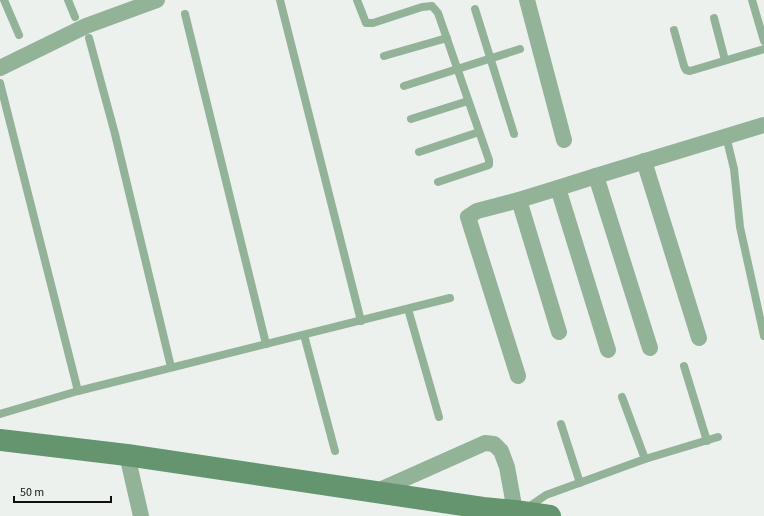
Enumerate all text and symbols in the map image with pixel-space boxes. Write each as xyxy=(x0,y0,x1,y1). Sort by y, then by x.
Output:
scale bar xyxy=(14,478,111,504)
text: 50 m xyxy=(20,484,44,501)

